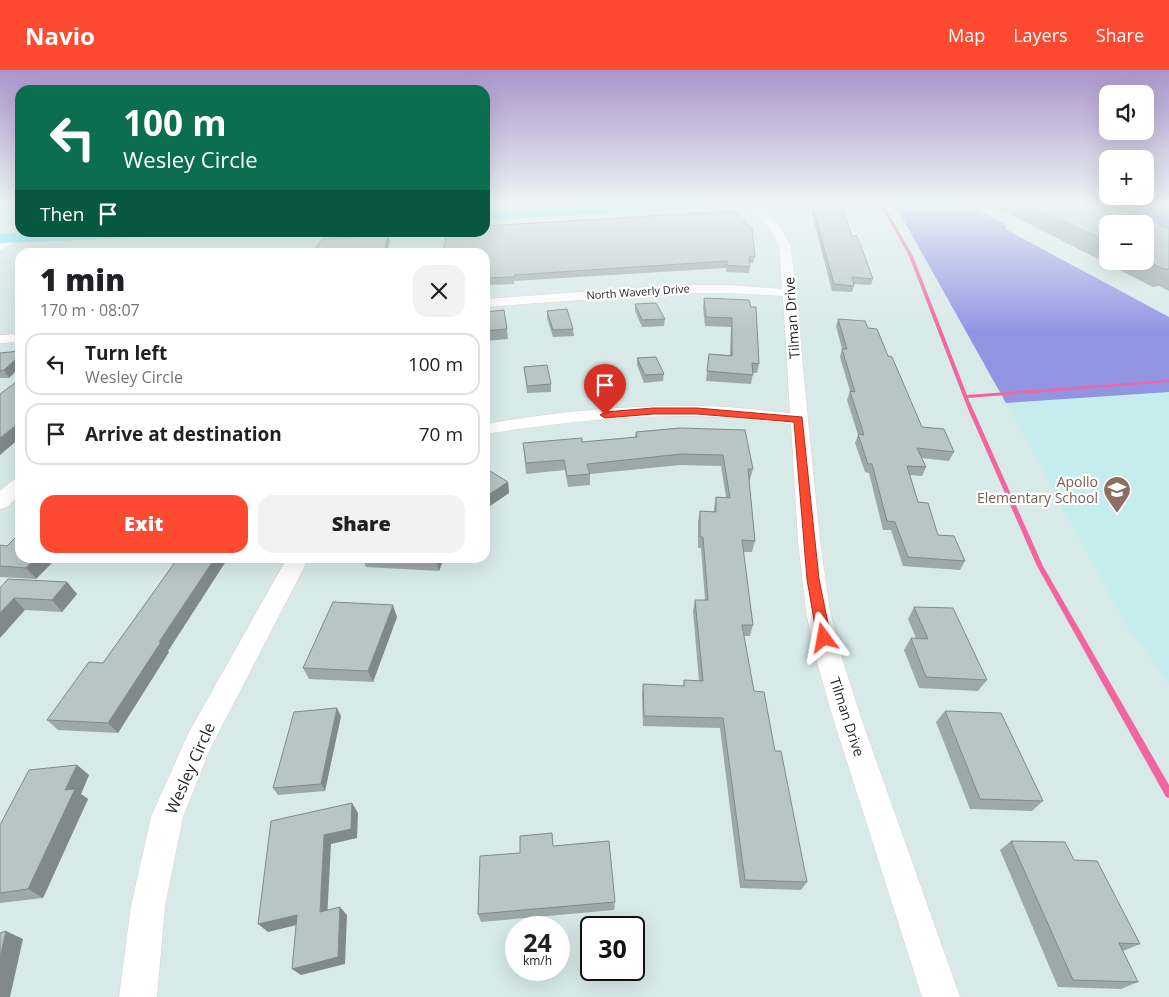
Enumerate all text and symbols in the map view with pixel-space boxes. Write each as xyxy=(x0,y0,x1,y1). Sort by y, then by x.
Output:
text: Navio xyxy=(25,19,95,52)
text: Map xyxy=(948,23,985,47)
text: Layers xyxy=(1013,23,1068,47)
text: Share xyxy=(1096,23,1144,47)
map controls xyxy=(1099,85,1154,270)
button: sound xyxy=(1099,85,1154,140)
text: 100 m xyxy=(123,99,227,146)
icon: left xyxy=(40,105,105,170)
text: Wesley Circle xyxy=(123,144,258,174)
button: + xyxy=(1099,150,1154,205)
icon: arrive xyxy=(94,200,122,228)
text: Then xyxy=(40,201,84,227)
button: − xyxy=(1099,215,1154,270)
text: 1 min xyxy=(40,259,125,300)
button: close xyxy=(413,265,465,317)
street label: Tilman Drive xyxy=(779,276,804,360)
street label: North Waverly Drive xyxy=(586,280,690,303)
text: 170 m · 08:07 xyxy=(40,299,140,321)
text: Turn left xyxy=(85,340,167,366)
icon: left xyxy=(42,350,70,378)
text: 100 m xyxy=(408,351,463,377)
pin xyxy=(584,364,626,415)
text: Wesley Circle xyxy=(85,366,183,388)
icon: arrive xyxy=(591,371,619,399)
icon: arrive xyxy=(42,420,70,448)
text: Arrive at destination xyxy=(85,421,282,447)
text: 70 m xyxy=(419,421,463,447)
place label: Apollo Elementary School xyxy=(977,472,1098,507)
school or university icon: Apollo Elementary School xyxy=(1102,475,1132,514)
button: Exit xyxy=(40,495,248,553)
button: Share xyxy=(258,495,465,553)
position arrow xyxy=(797,611,849,663)
street label: Tilman Drive xyxy=(826,675,869,759)
street label: Wesley Circle xyxy=(160,719,220,817)
speed limit sign: 30 xyxy=(580,916,645,981)
text: 24 xyxy=(523,925,552,959)
text: km/h xyxy=(523,952,552,969)

